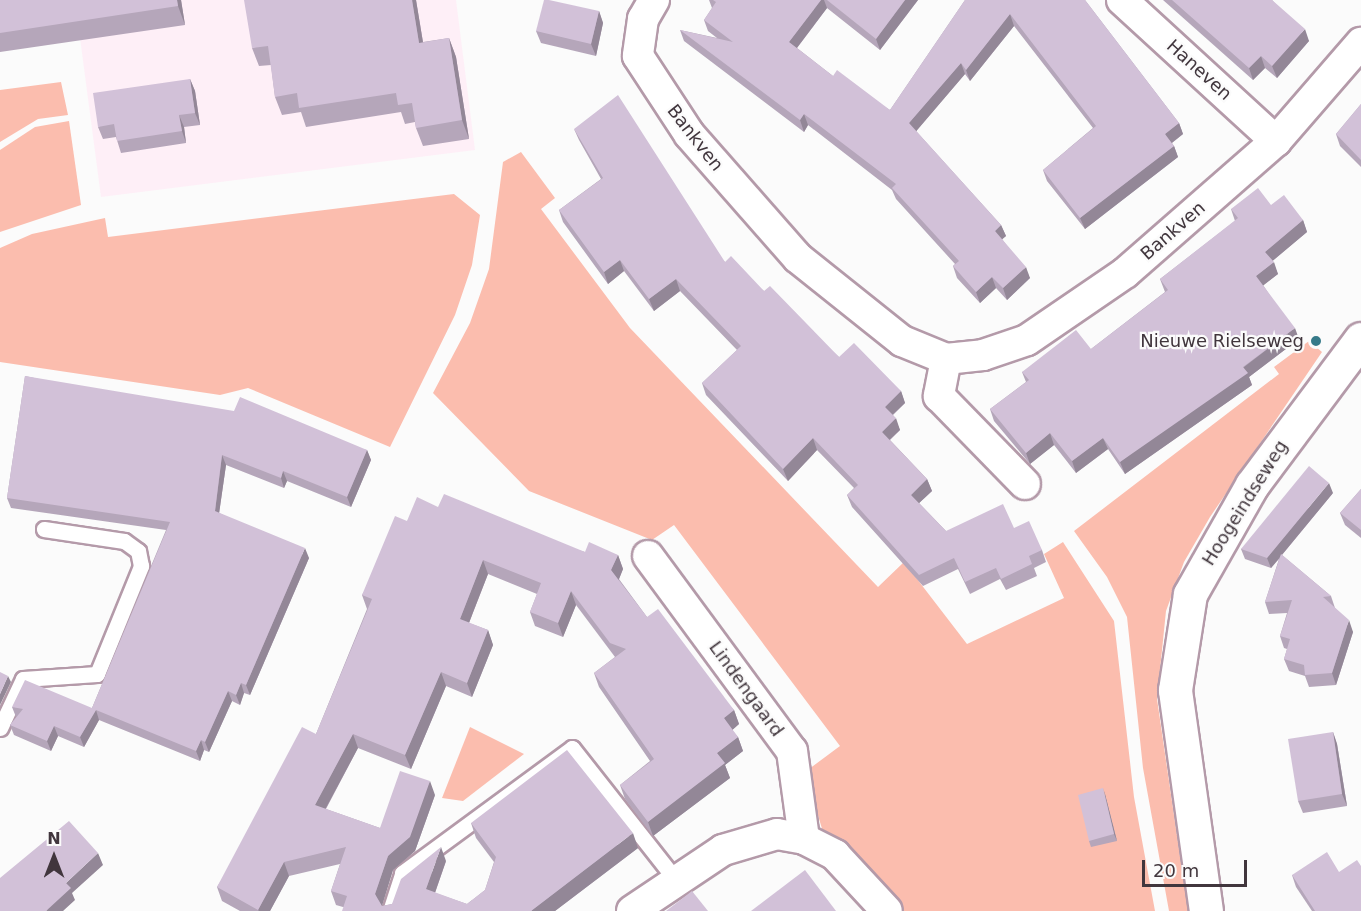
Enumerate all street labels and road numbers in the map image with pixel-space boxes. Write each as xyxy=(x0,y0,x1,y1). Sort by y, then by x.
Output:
street label: Haneven xyxy=(1162,35,1236,105)
street label: Bankven xyxy=(662,100,728,176)
street label: Bankven xyxy=(1136,197,1210,265)
street label: Hoogeindseweg xyxy=(1198,436,1292,570)
street label: Lindengaard xyxy=(704,637,788,741)

